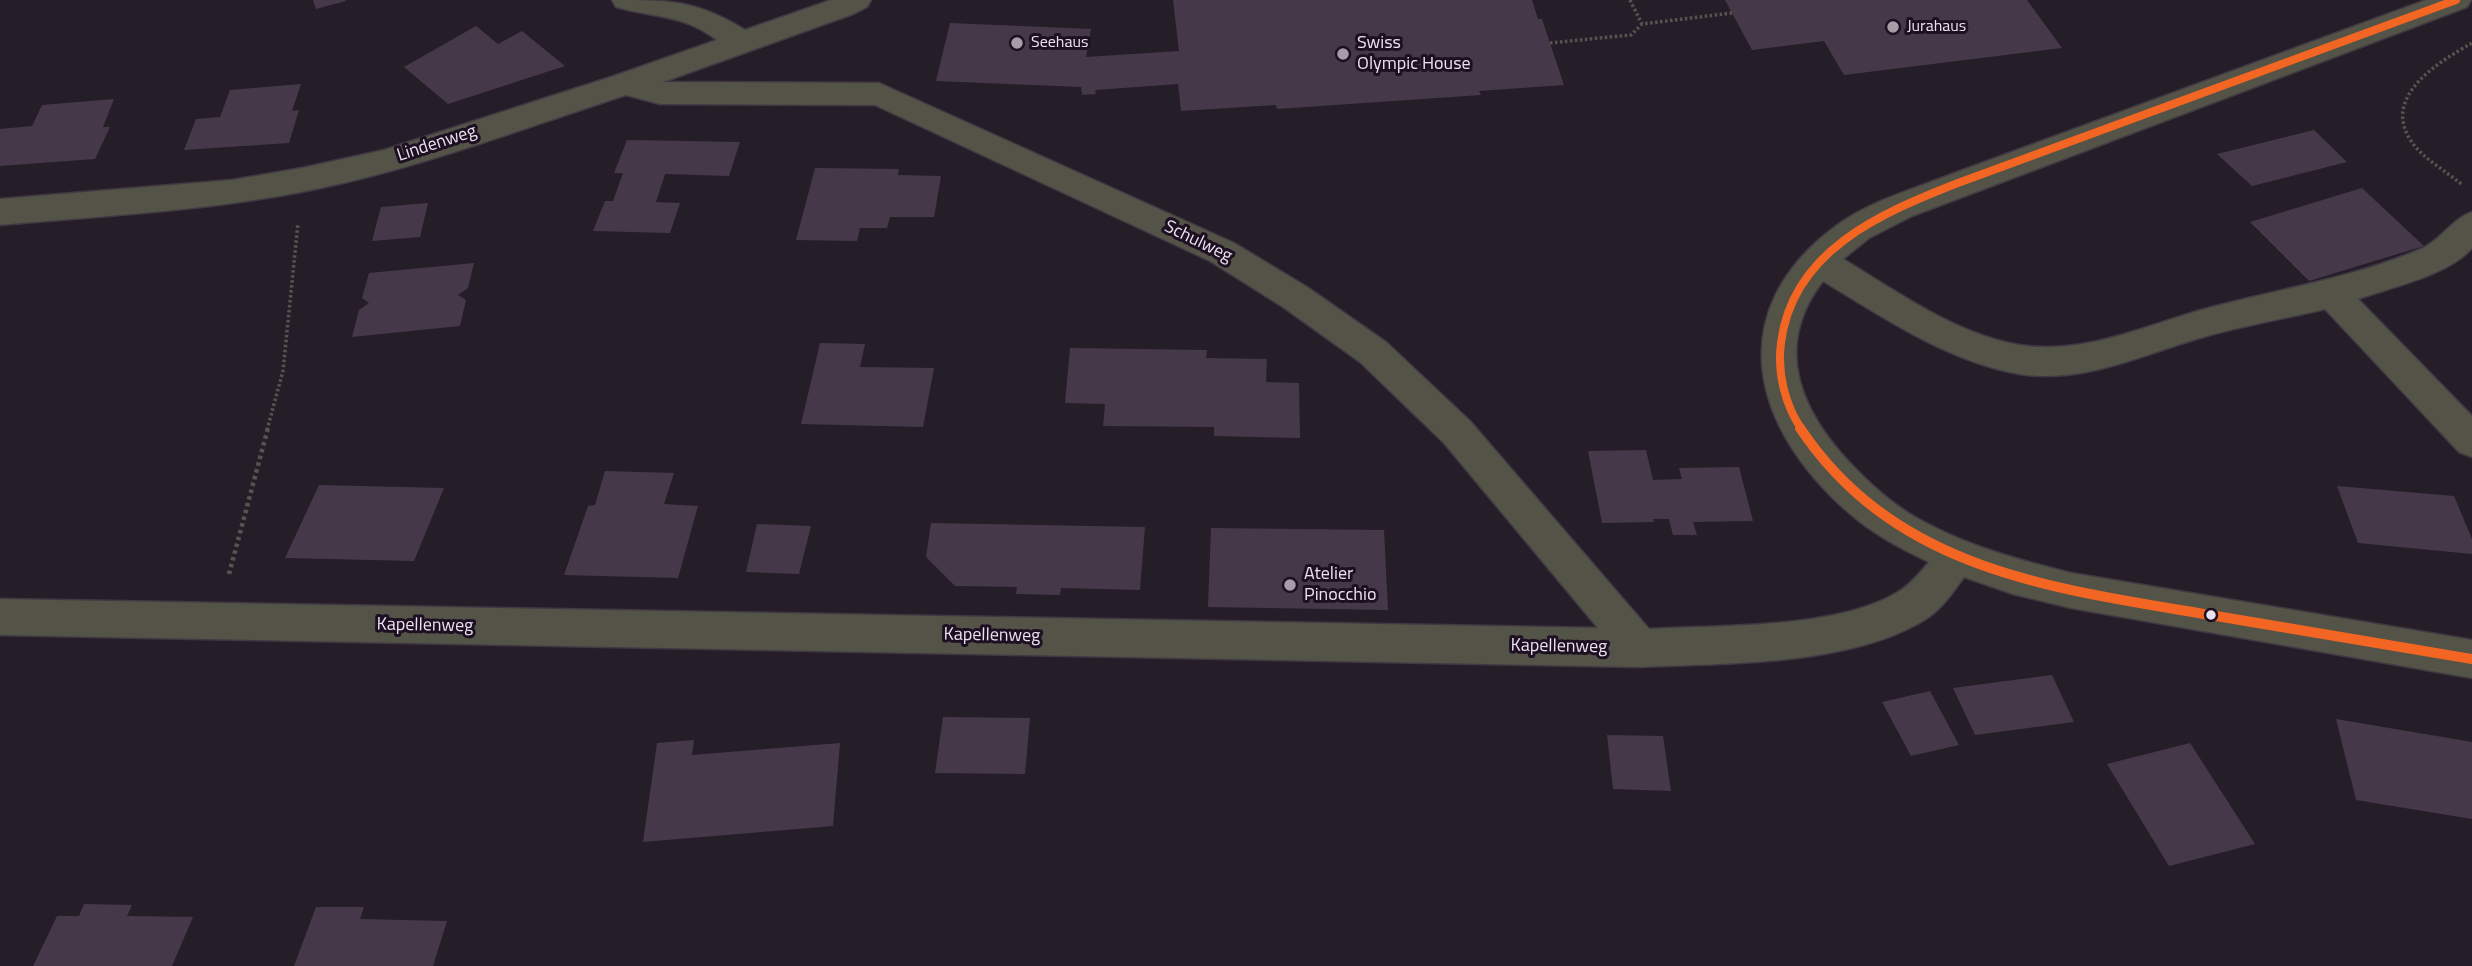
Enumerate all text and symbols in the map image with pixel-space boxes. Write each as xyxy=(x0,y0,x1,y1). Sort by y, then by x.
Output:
place label: Jurahaus xyxy=(1907,17,1966,37)
marker: Jurahaus xyxy=(1885,19,1901,35)
place label: Seehaus xyxy=(1031,33,1088,53)
place label: Swiss Olympic House xyxy=(1357,33,1471,76)
marker: Seehaus xyxy=(1009,35,1025,51)
marker: Swiss Olympic House xyxy=(1335,46,1351,62)
street label: Lindenweg xyxy=(394,121,480,167)
street label: Schulweg xyxy=(1160,216,1236,268)
place label: Atelier Pinocchio xyxy=(1304,564,1376,606)
marker: Atelier Pinocchio xyxy=(1282,577,1298,593)
unlabelled marker xyxy=(2204,608,2218,622)
street label: Kapellenweg xyxy=(376,614,474,638)
street label: Kapellenweg xyxy=(943,624,1041,648)
street label: Kapellenweg xyxy=(1510,635,1608,659)

